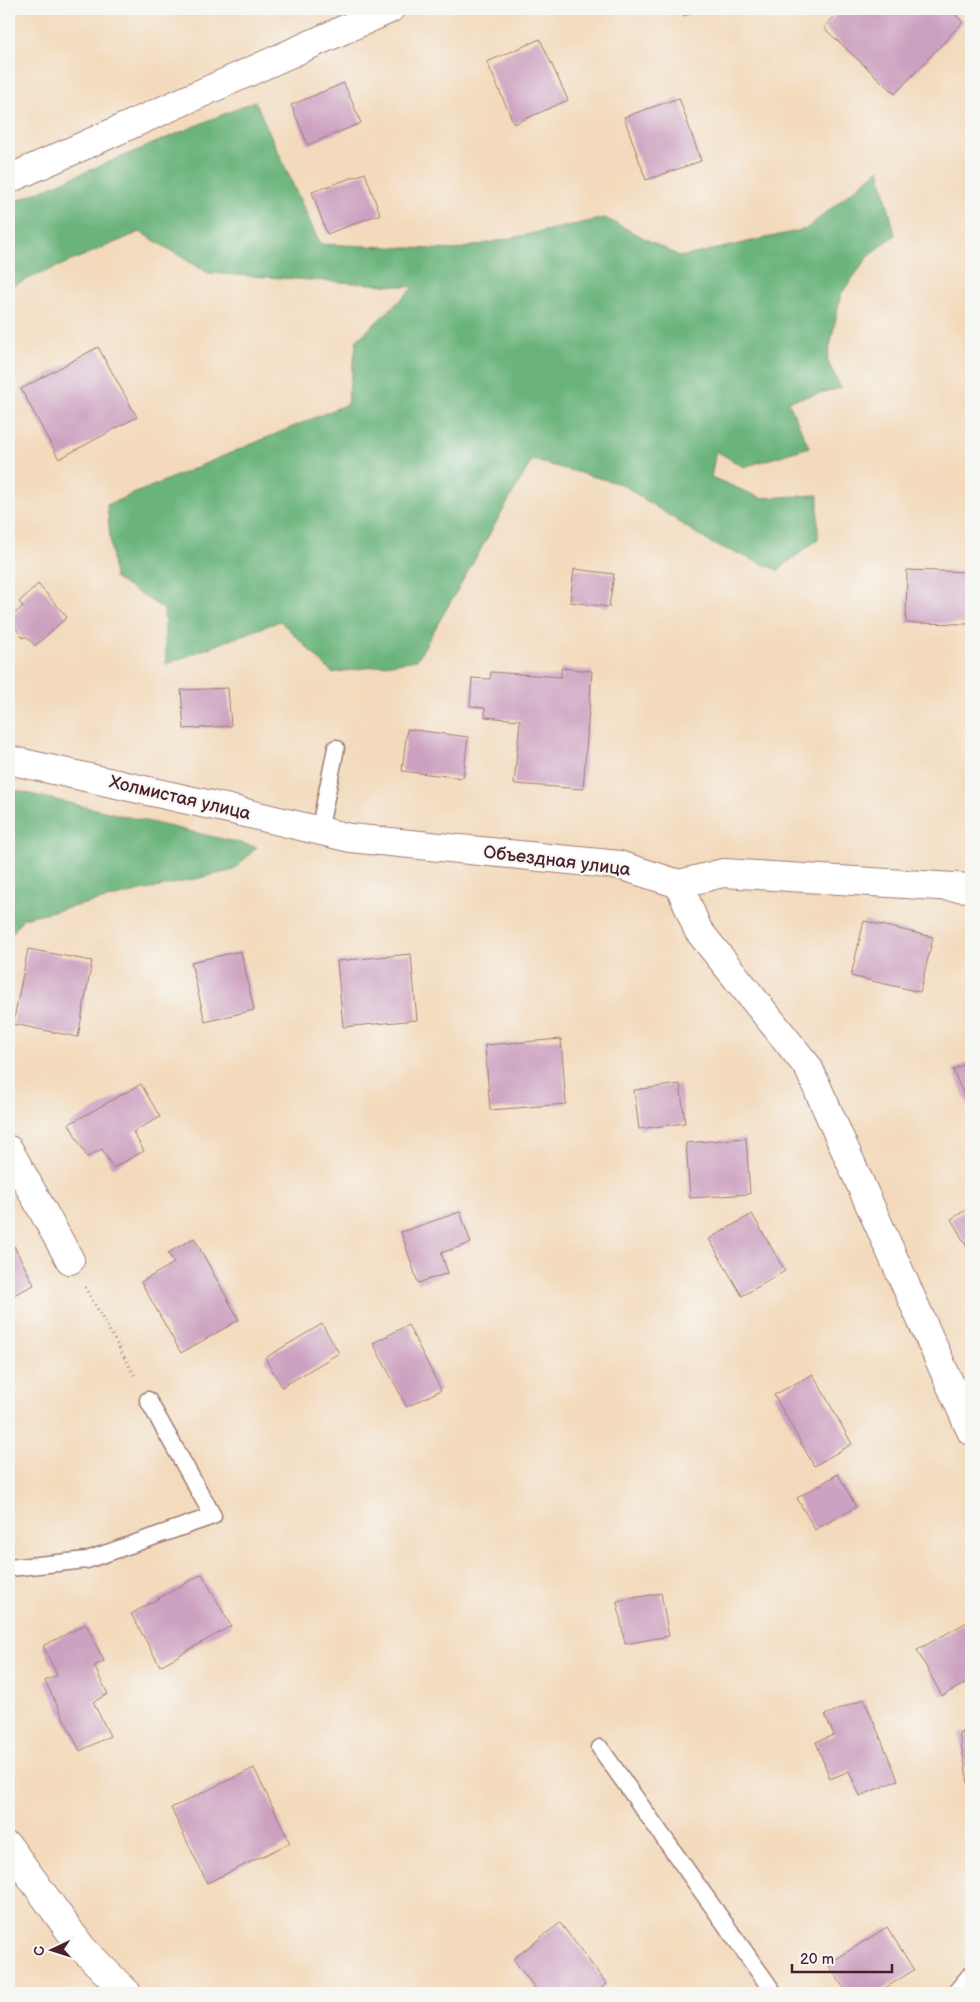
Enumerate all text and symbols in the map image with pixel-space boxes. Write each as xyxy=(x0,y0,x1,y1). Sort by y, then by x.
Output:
street label: Холмистая улица xyxy=(107,772,253,825)
street label: Объездная улица xyxy=(482,842,632,880)
north arrow xyxy=(28,1924,78,1974)
scale bar xyxy=(792,1942,892,1974)
text: С xyxy=(31,1945,48,1956)
text: 20 m xyxy=(800,1950,834,1969)

